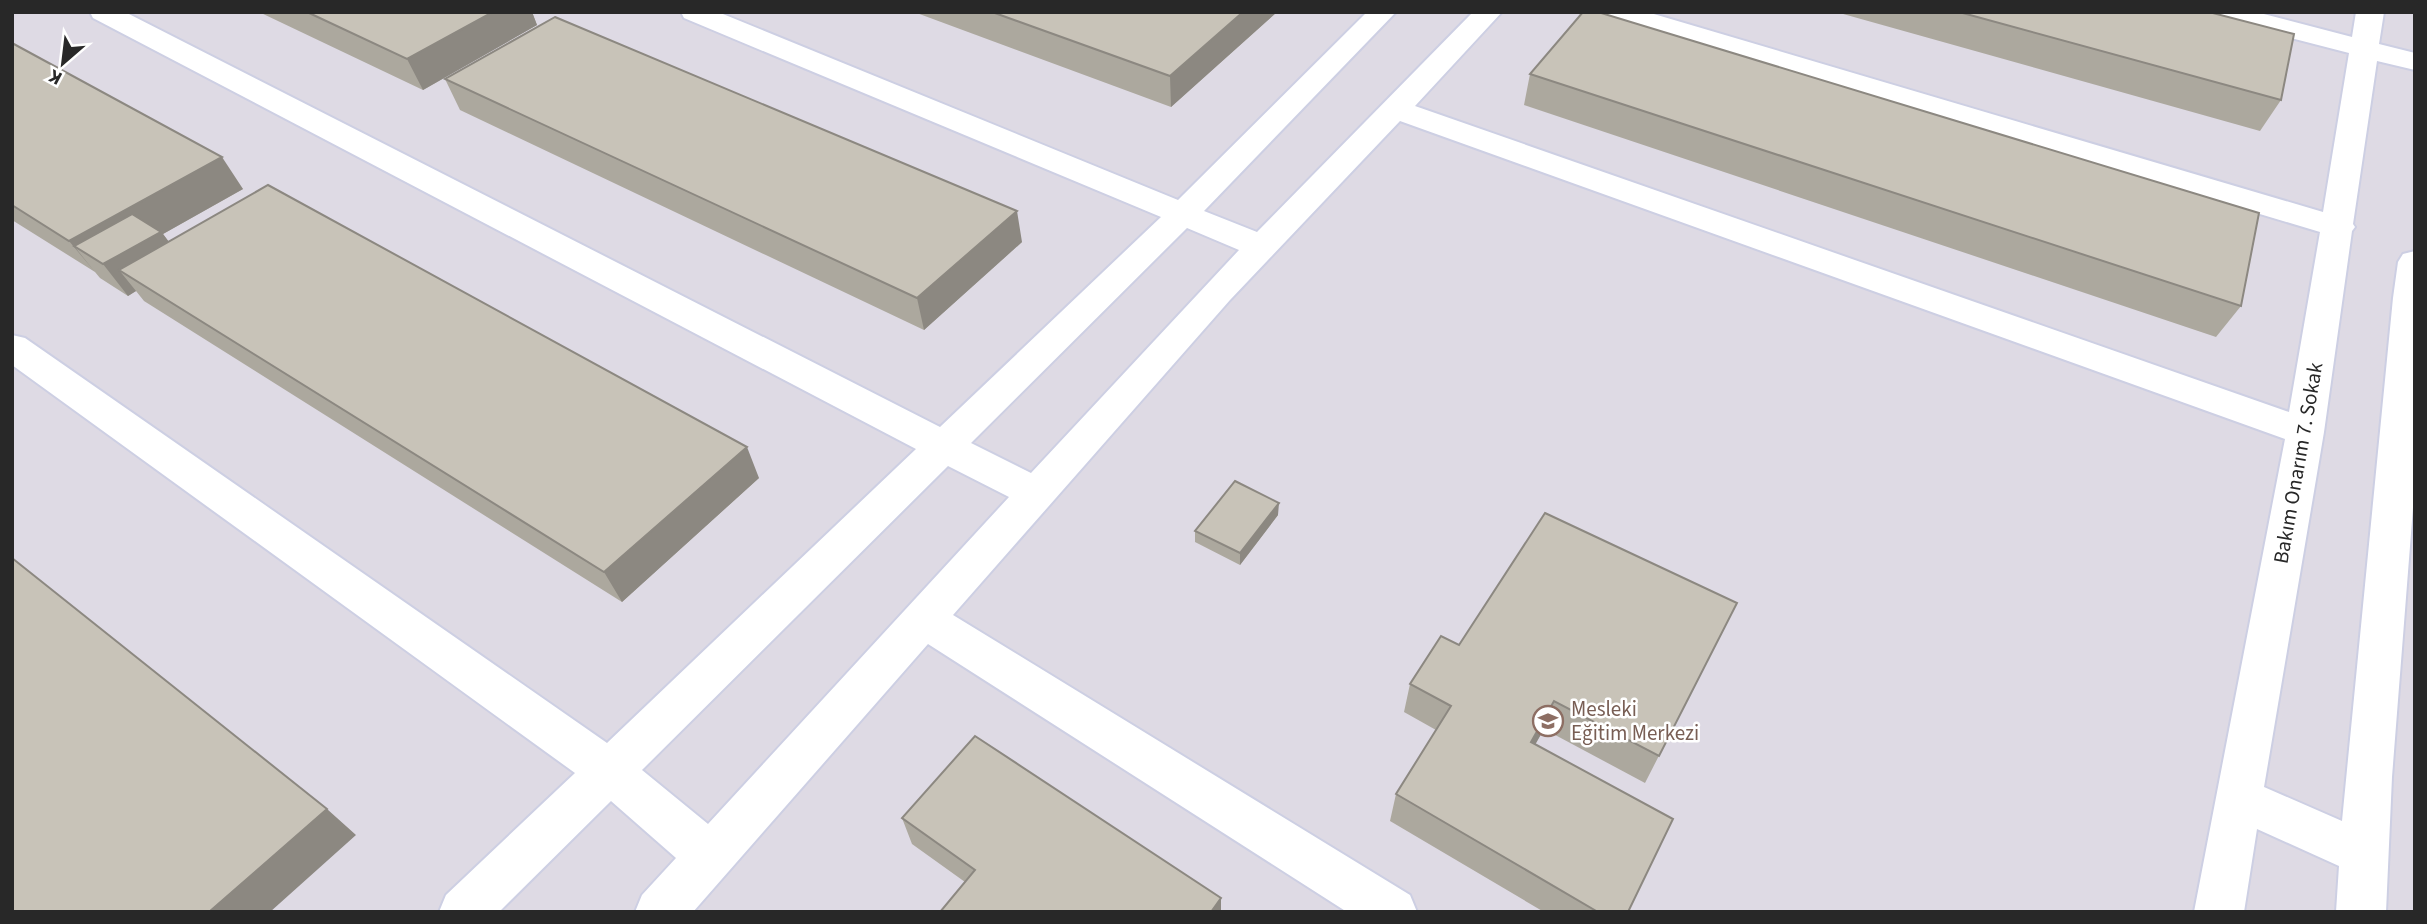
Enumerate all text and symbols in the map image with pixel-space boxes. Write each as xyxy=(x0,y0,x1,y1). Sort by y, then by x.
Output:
north arrow xyxy=(28,28,98,98)
text: K xyxy=(44,62,67,91)
street label: Bakım Onarım 7. Sokak xyxy=(2266,359,2331,566)
place label: Mesleki Eğitim Merkezi xyxy=(1571,694,1699,748)
school or university icon: Mesleki Eğitim Merkezi xyxy=(1531,704,1565,738)

